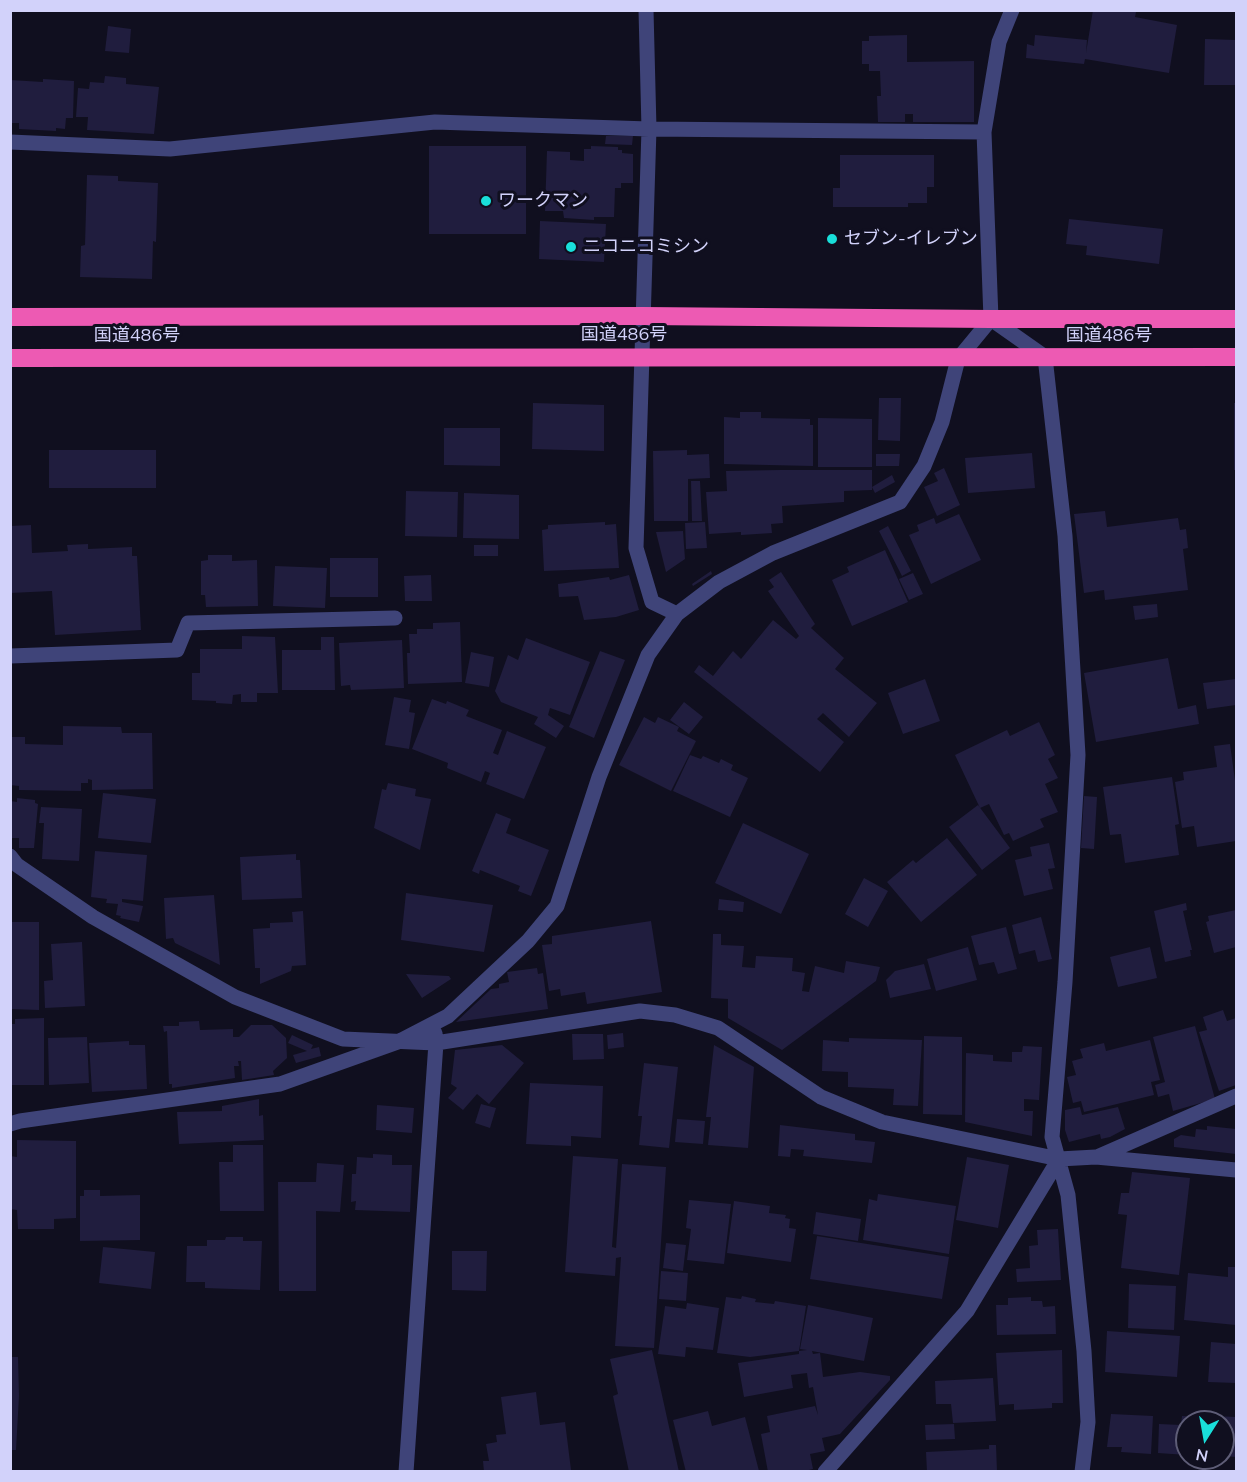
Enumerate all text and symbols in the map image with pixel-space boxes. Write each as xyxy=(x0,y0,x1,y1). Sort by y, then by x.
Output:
place label: ワークマン xyxy=(498,190,588,212)
marker: ワークマン xyxy=(479,194,493,208)
place label: セブン-イレブン xyxy=(844,228,978,250)
marker: セブン-イレブン xyxy=(825,232,839,246)
place label: ニコニコミシン xyxy=(583,236,709,258)
marker: ニコニコミシン xyxy=(564,240,578,254)
street label: 国道486号 xyxy=(581,324,667,346)
street label: 国道486号 xyxy=(94,325,180,347)
street label: 国道486号 xyxy=(1066,325,1152,347)
north arrow xyxy=(1175,1410,1235,1470)
text: N xyxy=(1194,1445,1210,1467)

